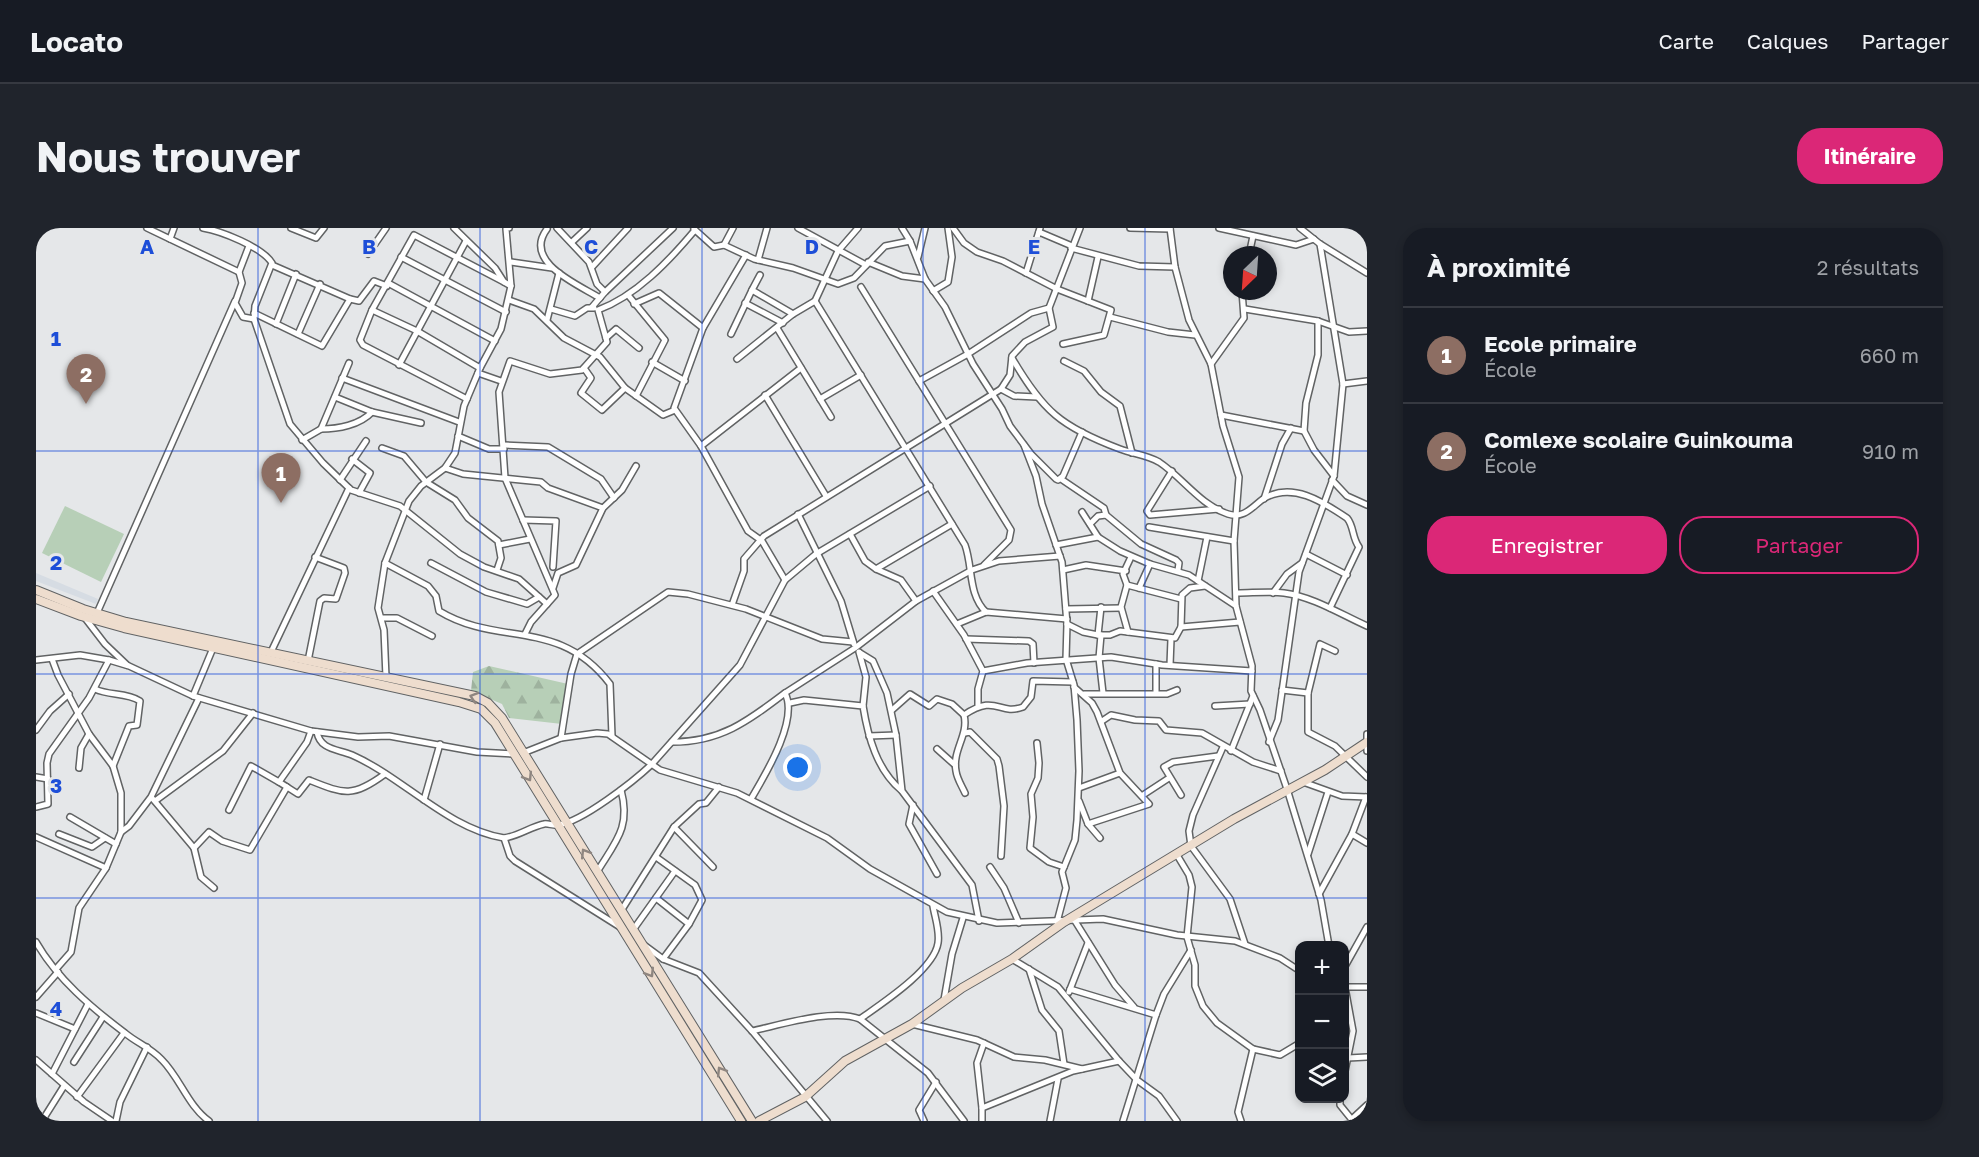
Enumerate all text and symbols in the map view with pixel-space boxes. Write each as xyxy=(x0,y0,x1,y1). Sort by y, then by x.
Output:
text: Locato xyxy=(30,25,123,58)
text: Carte xyxy=(1658,28,1714,54)
text: Calques xyxy=(1747,28,1828,54)
text: Partager xyxy=(1861,28,1949,54)
button: Itinéraire xyxy=(1797,128,1943,184)
text: Nous trouver xyxy=(36,131,300,181)
text: A xyxy=(140,234,154,258)
text: B xyxy=(362,234,376,258)
text: C xyxy=(584,234,598,258)
text: D xyxy=(805,234,819,258)
text: E xyxy=(1028,234,1040,258)
north arrow xyxy=(1223,246,1277,300)
text: À proximité xyxy=(1427,252,1571,283)
text: 2 résultats xyxy=(1817,255,1919,279)
text: 1 xyxy=(51,326,61,350)
text: Ecole primaire xyxy=(1484,330,1637,357)
text: 1 xyxy=(1441,343,1452,367)
text: 660 m xyxy=(1860,343,1919,367)
pin: 2 xyxy=(67,354,106,404)
text: École xyxy=(1484,357,1537,381)
text: Comlexe scolaire Guinkouma xyxy=(1484,426,1793,453)
text: 2 xyxy=(1440,439,1453,463)
text: 910 m xyxy=(1862,439,1919,463)
text: École xyxy=(1484,453,1537,477)
pin: 1 xyxy=(262,454,300,503)
button: Enregistrer xyxy=(1427,516,1667,574)
button: Partager xyxy=(1679,516,1919,574)
text: 2 xyxy=(50,550,62,574)
one-way arrow xyxy=(469,692,480,704)
your location xyxy=(783,753,812,782)
one-way arrow xyxy=(520,771,532,781)
text: 3 xyxy=(50,773,62,797)
one-way arrow xyxy=(581,849,593,859)
map controls xyxy=(1295,941,1349,1103)
button: + xyxy=(1295,941,1349,995)
one-way arrow xyxy=(642,967,654,977)
button: − xyxy=(1295,995,1349,1049)
text: 4 xyxy=(50,996,62,1020)
button: layers xyxy=(1295,1049,1349,1103)
one-way arrow xyxy=(717,1067,729,1077)

